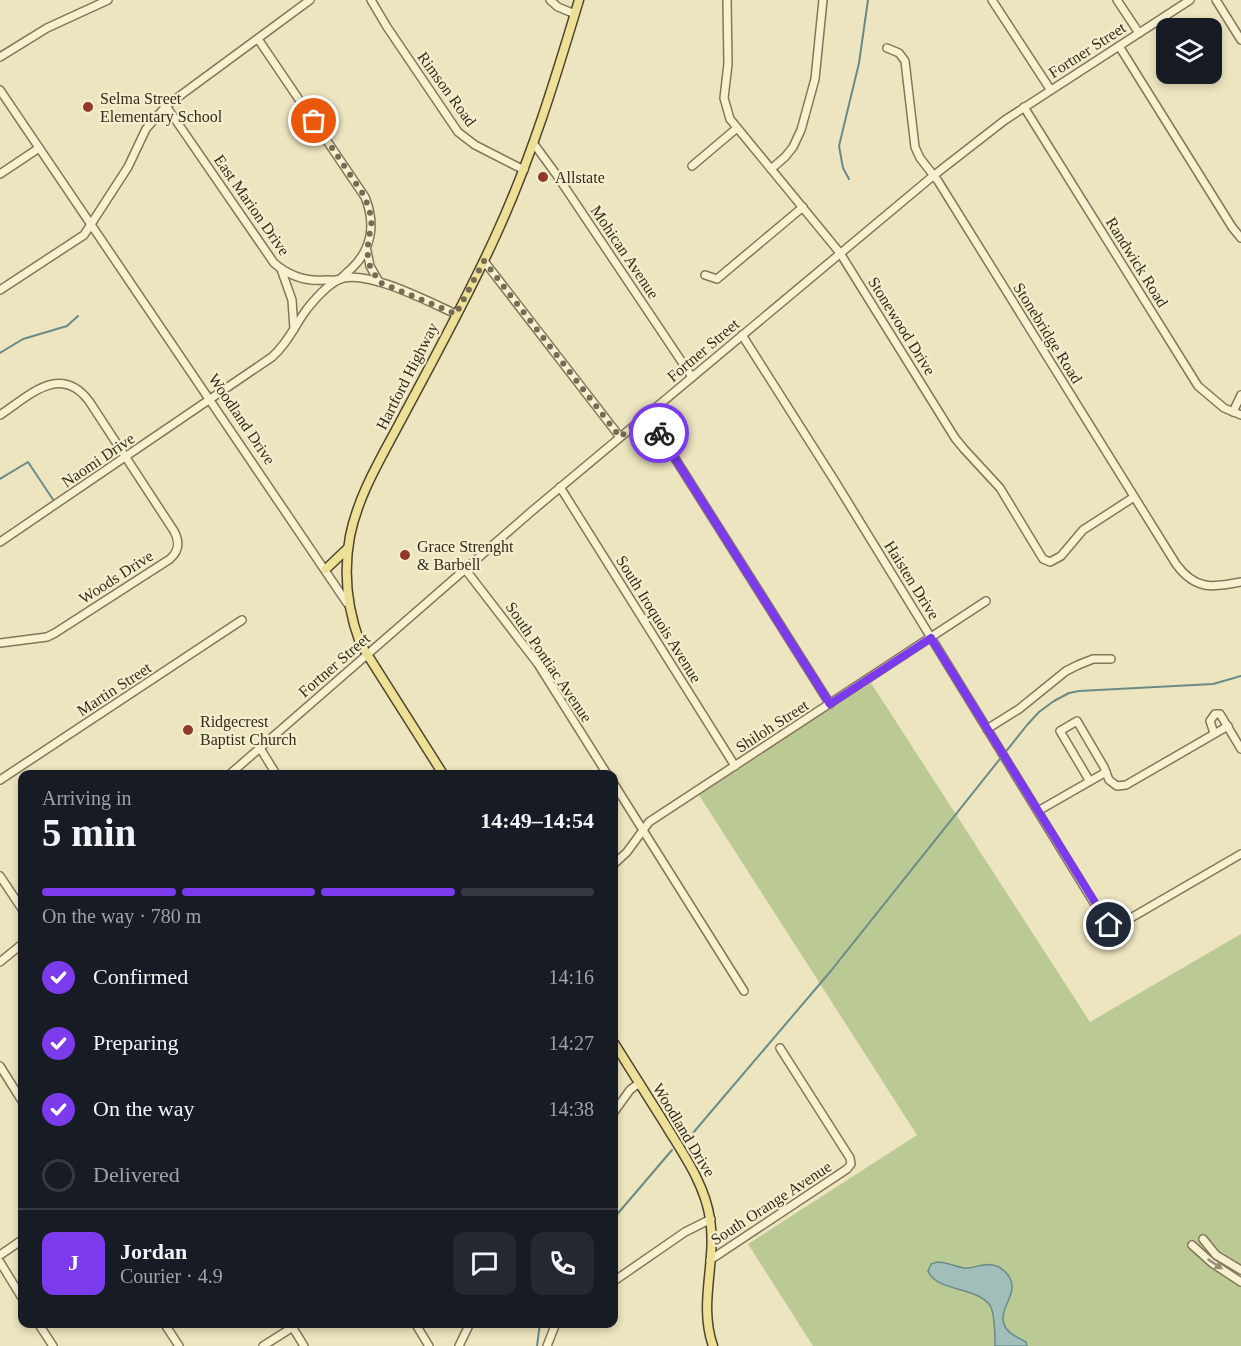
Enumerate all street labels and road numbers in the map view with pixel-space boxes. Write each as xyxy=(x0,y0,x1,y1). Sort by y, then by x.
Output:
street label: Fortner Street xyxy=(1045,18,1129,81)
street label: Rimson Road xyxy=(414,49,480,129)
street label: East Marion Drive xyxy=(211,151,293,259)
street label: Mohican Avenue xyxy=(588,202,662,302)
street label: Randwick Road xyxy=(1103,214,1171,310)
street label: Stonewood Drive xyxy=(865,274,939,378)
street label: Stonebridge Road xyxy=(1009,280,1086,387)
street label: Fortner Street xyxy=(664,315,743,385)
street label: Hartford Highway xyxy=(373,320,442,433)
street label: Woodland Drive xyxy=(205,370,279,468)
street label: Naomi Drive xyxy=(58,429,138,491)
street label: Haisten Drive xyxy=(881,538,943,622)
street label: Woods Drive xyxy=(76,547,156,607)
street label: South Iroquois Avenue xyxy=(612,552,705,686)
street label: South Pontiac Avenue xyxy=(503,599,595,725)
street label: Fortner Street xyxy=(295,629,373,700)
street label: Martin Street xyxy=(74,658,155,719)
street label: Shiloh Street xyxy=(733,696,812,756)
street label: Woodland Drive xyxy=(649,1080,719,1180)
street label: South Orange Avenue xyxy=(708,1158,835,1249)

